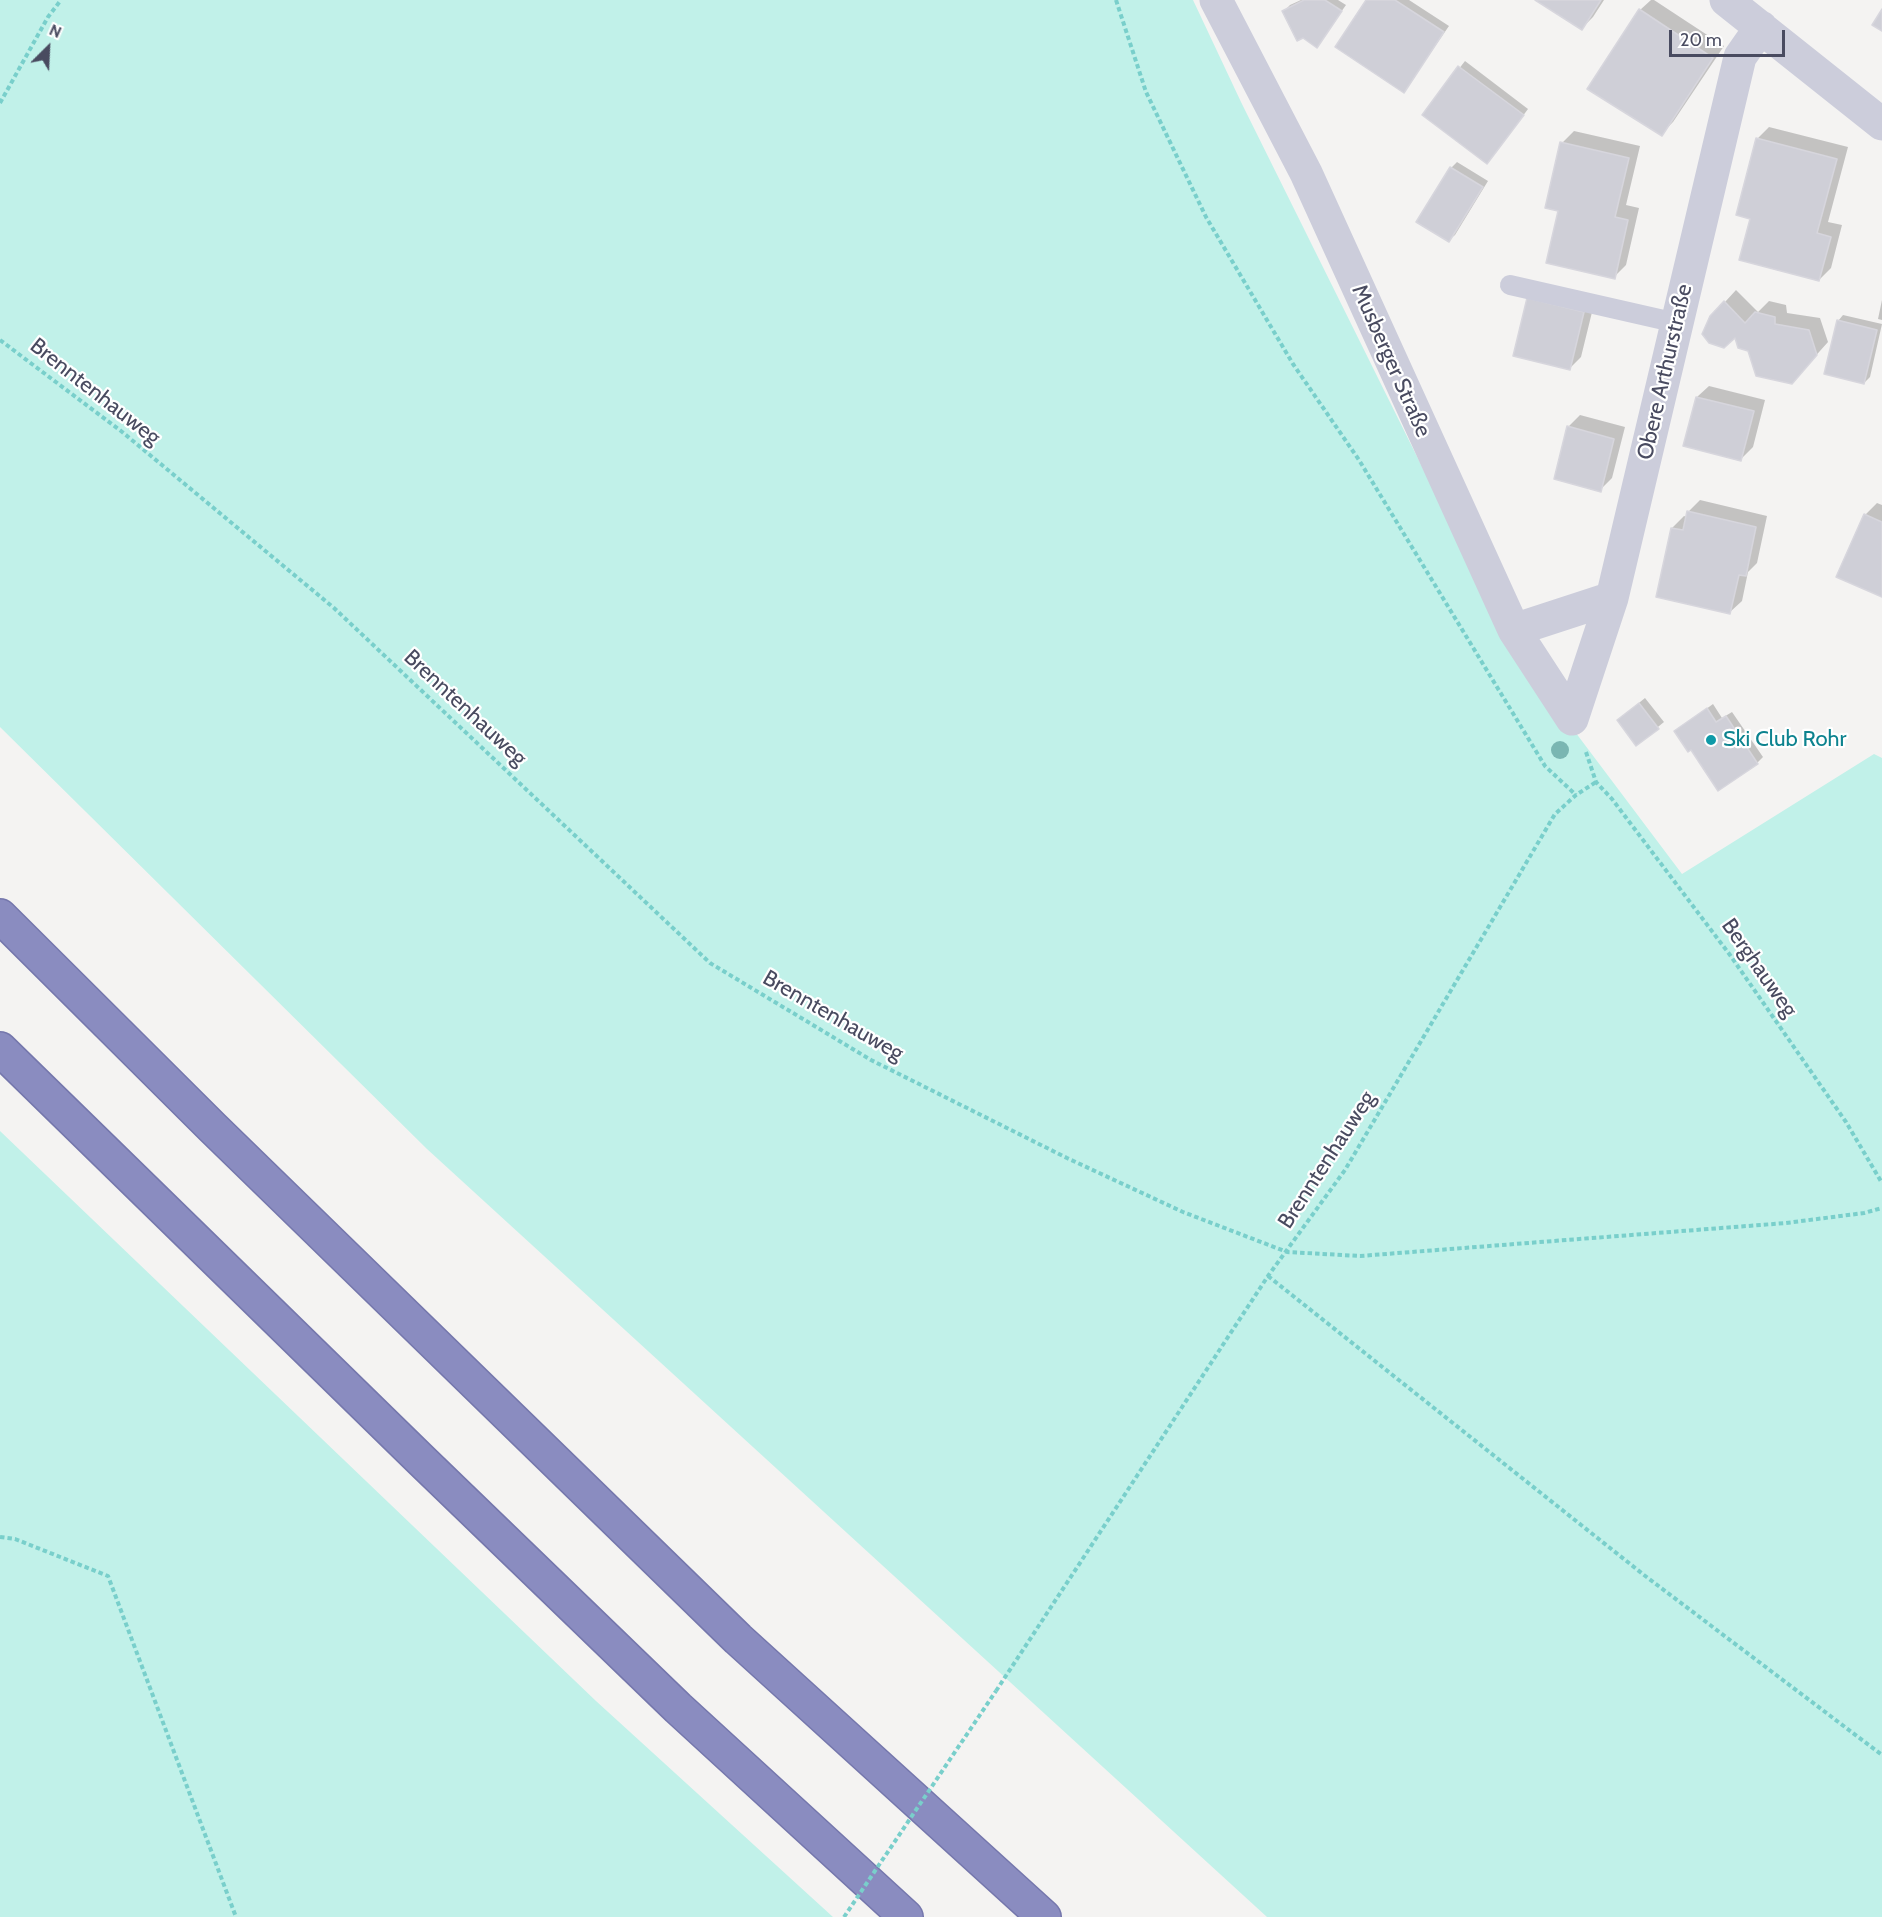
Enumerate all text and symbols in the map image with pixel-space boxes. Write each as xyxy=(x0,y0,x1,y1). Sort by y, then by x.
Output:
north arrow xyxy=(18,18,78,78)
scale bar xyxy=(1672,18,1788,56)
text: N xyxy=(46,20,65,42)
text: 20 m xyxy=(1680,29,1722,51)
street label: Musberger Straße xyxy=(1346,281,1436,441)
street label: Obere Arthurstraße xyxy=(1632,282,1698,462)
street label: Brenntenhauweg xyxy=(24,333,166,451)
street label: Brenntenhauweg xyxy=(398,644,532,772)
place label: Ski Club Rohr xyxy=(1723,727,1846,753)
marker: Ski Club Rohr xyxy=(1704,733,1718,747)
street label: Berghauweg xyxy=(1715,914,1803,1022)
street label: Brenntenhauweg xyxy=(758,965,908,1067)
street label: Brenntenhauweg xyxy=(1273,1086,1381,1234)

